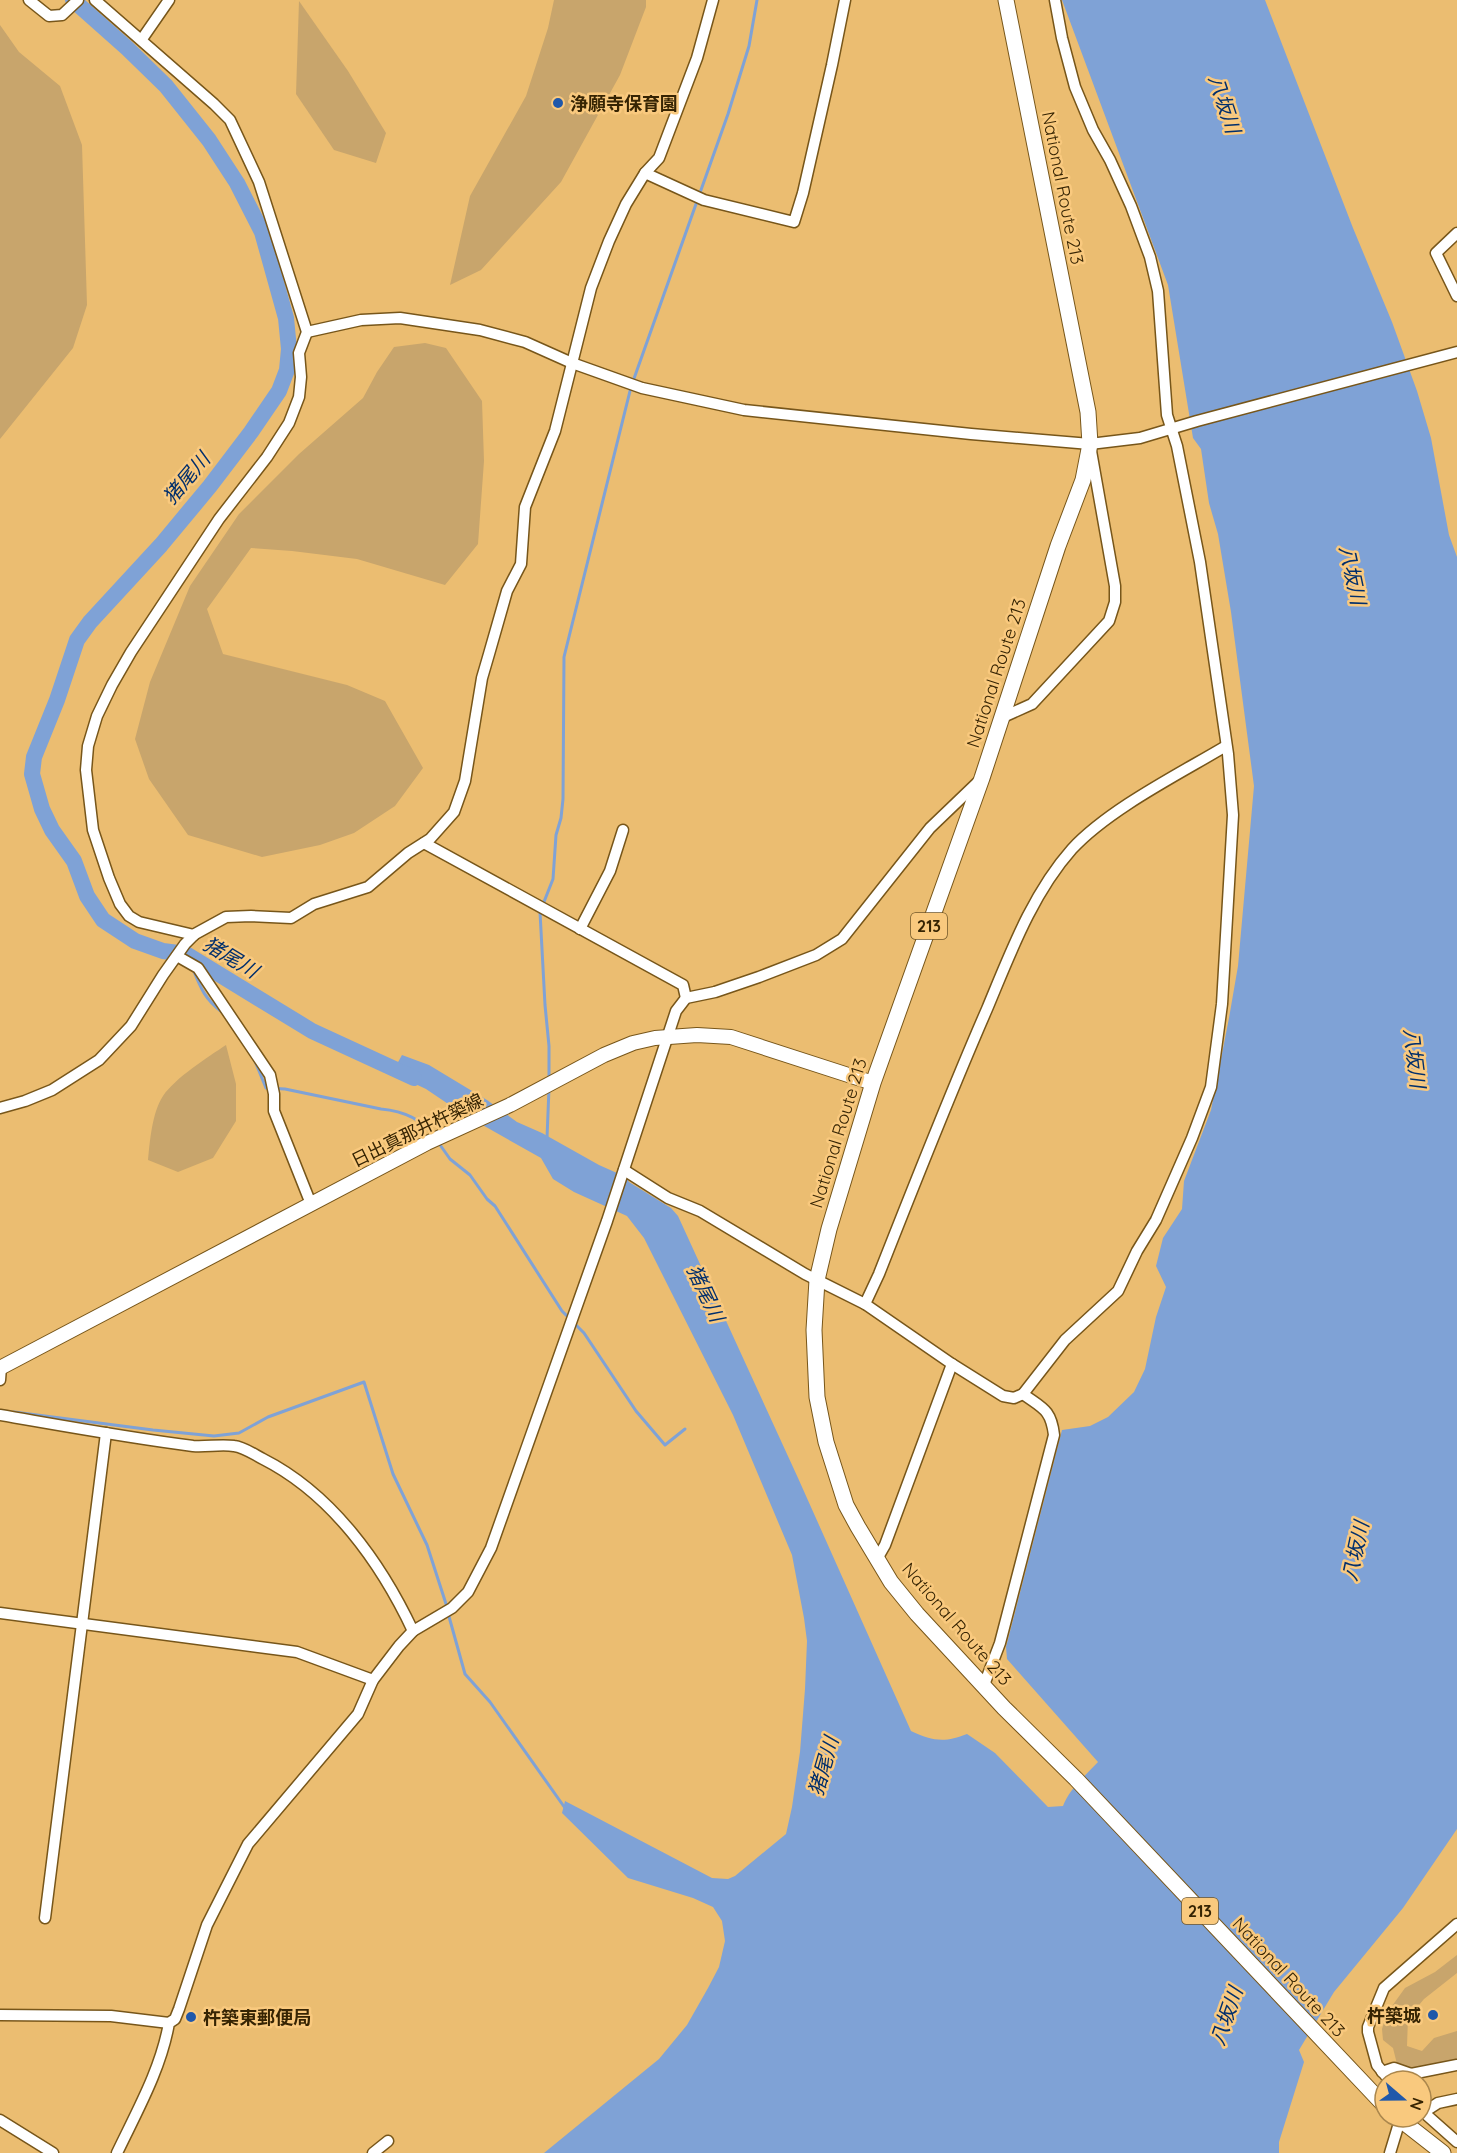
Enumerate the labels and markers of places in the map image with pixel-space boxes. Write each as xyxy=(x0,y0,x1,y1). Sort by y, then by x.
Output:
place label: 浄願寺保育園 xyxy=(570,92,678,115)
marker: 浄願寺保育園 xyxy=(551,96,565,110)
place label: 杵築城 xyxy=(1367,2004,1421,2027)
place label: 杵築東郵便局 xyxy=(203,2006,311,2029)
marker: 杵築城 xyxy=(1426,2008,1440,2022)
marker: 杵築東郵便局 xyxy=(184,2010,198,2024)

